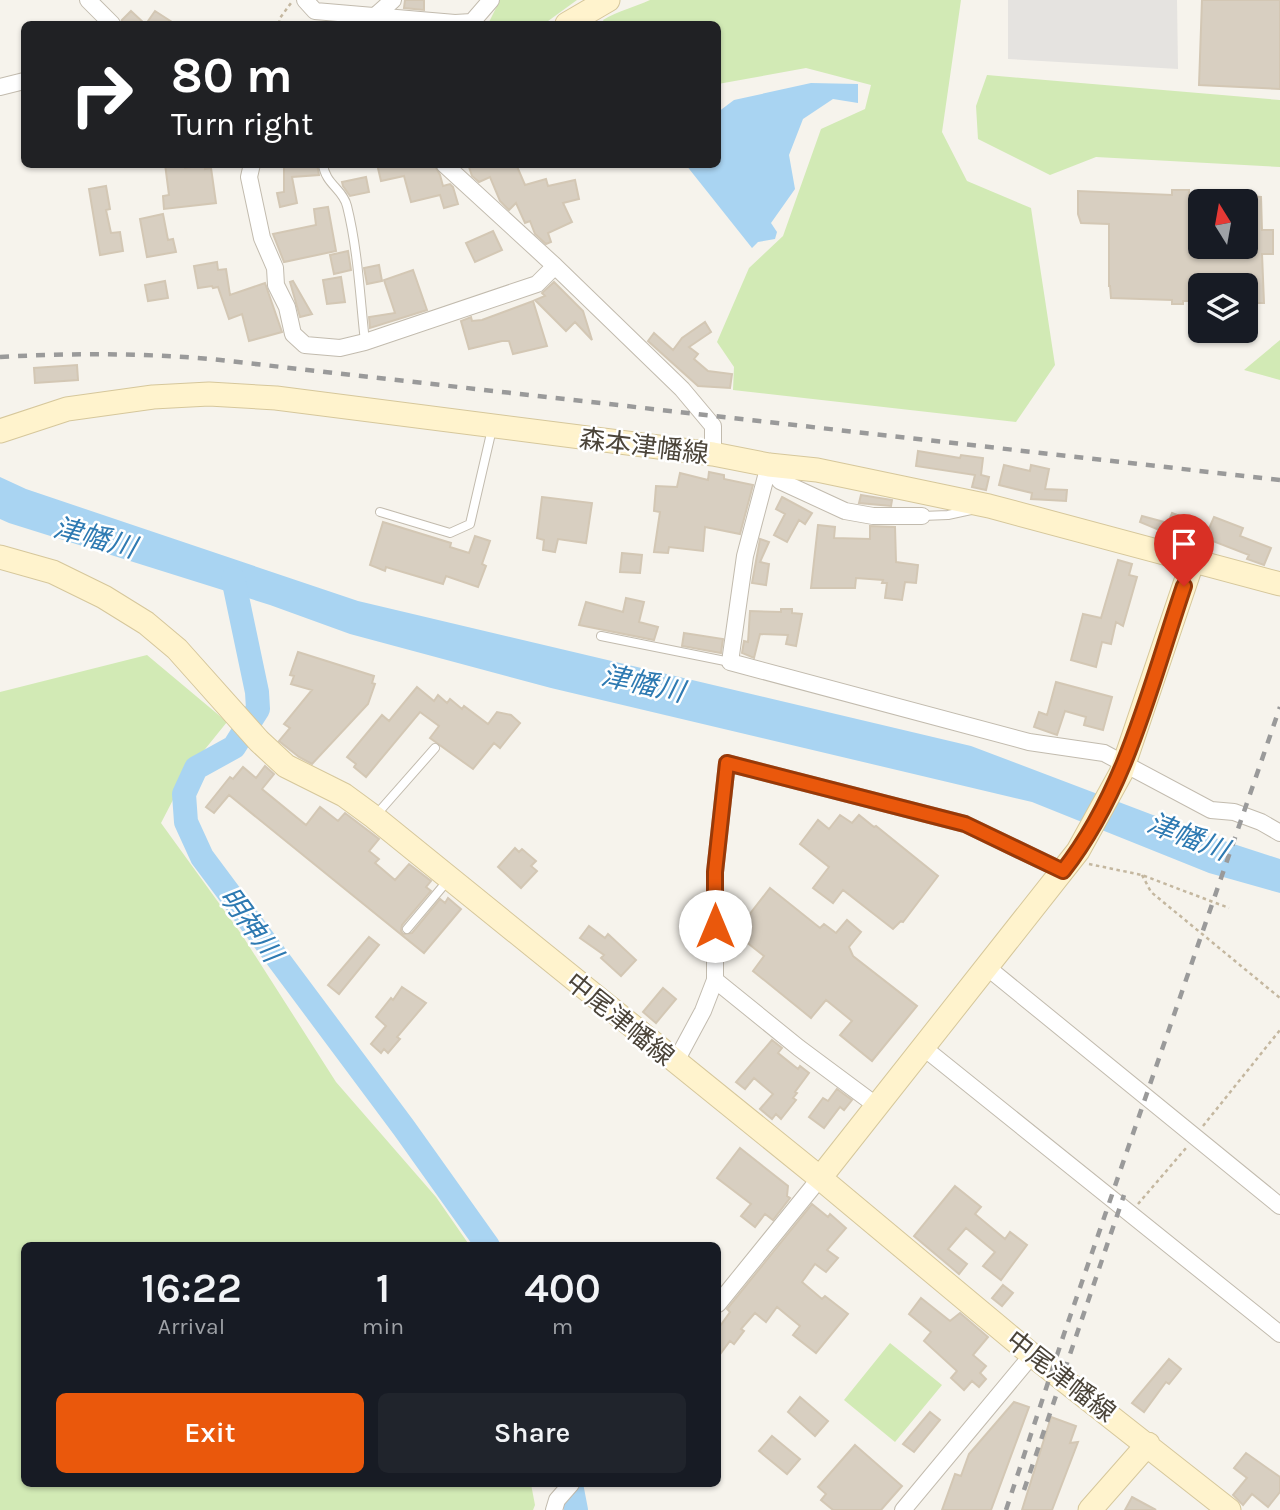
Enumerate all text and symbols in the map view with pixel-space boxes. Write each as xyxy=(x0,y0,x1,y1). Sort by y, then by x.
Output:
text: 80 m xyxy=(171,47,293,104)
icon: right xyxy=(56,49,147,140)
text: Turn right xyxy=(171,106,313,143)
north arrow xyxy=(1188,189,1258,259)
map controls xyxy=(1188,189,1258,343)
button: layers xyxy=(1188,273,1258,343)
street label: 森本津幡線 xyxy=(578,423,710,470)
water label: 津幡川 xyxy=(50,511,143,565)
pin xyxy=(1154,514,1214,586)
icon: arrive xyxy=(1165,525,1203,563)
water label: 津幡川 xyxy=(598,659,690,709)
water label: 津幡川 xyxy=(1143,806,1236,868)
water label: 明神川 xyxy=(213,881,290,970)
position arrow xyxy=(678,889,752,963)
street label: 中尾津幡線 xyxy=(559,966,680,1072)
text: 16:22 xyxy=(141,1263,242,1313)
text: 1 xyxy=(376,1263,390,1313)
text: 400 xyxy=(524,1263,601,1313)
text: Arrival xyxy=(158,1313,225,1340)
text: min xyxy=(362,1313,404,1340)
text: m xyxy=(552,1313,573,1340)
street label: 中尾津幡線 xyxy=(1000,1324,1121,1429)
button: Exit xyxy=(56,1393,364,1473)
button: Share xyxy=(378,1393,686,1473)

